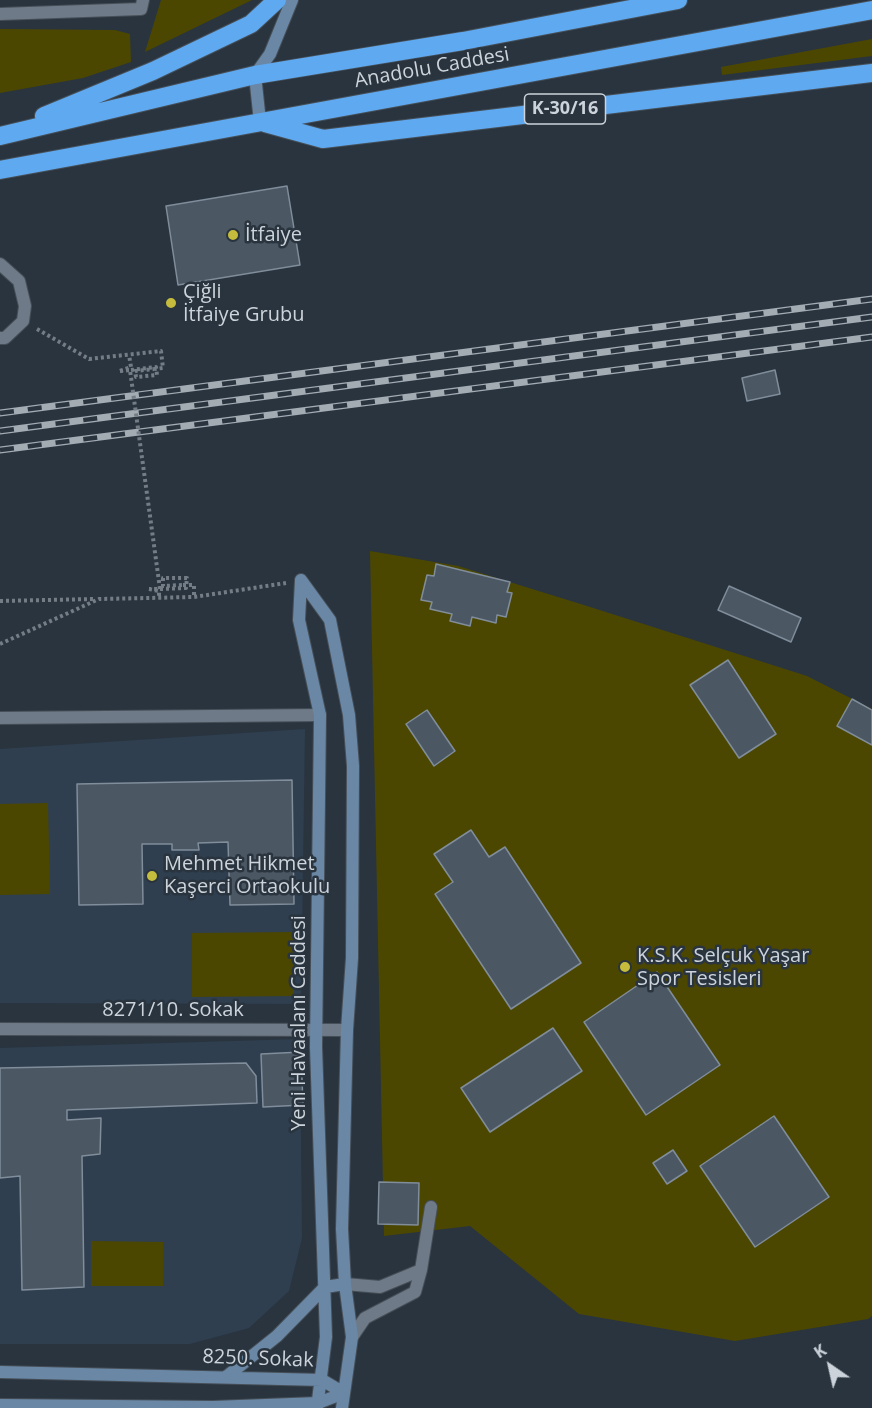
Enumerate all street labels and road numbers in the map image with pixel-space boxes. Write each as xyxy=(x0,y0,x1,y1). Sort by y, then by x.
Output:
street label: Anadolu Caddesi xyxy=(353,43,511,93)
road number: K-30/16 xyxy=(524,94,606,124)
street label: Yeni Havaalanı Caddesi xyxy=(287,915,311,1131)
street label: 8271/10. Sokak xyxy=(102,998,244,1022)
street label: 8250. Sokak xyxy=(202,1345,314,1373)

